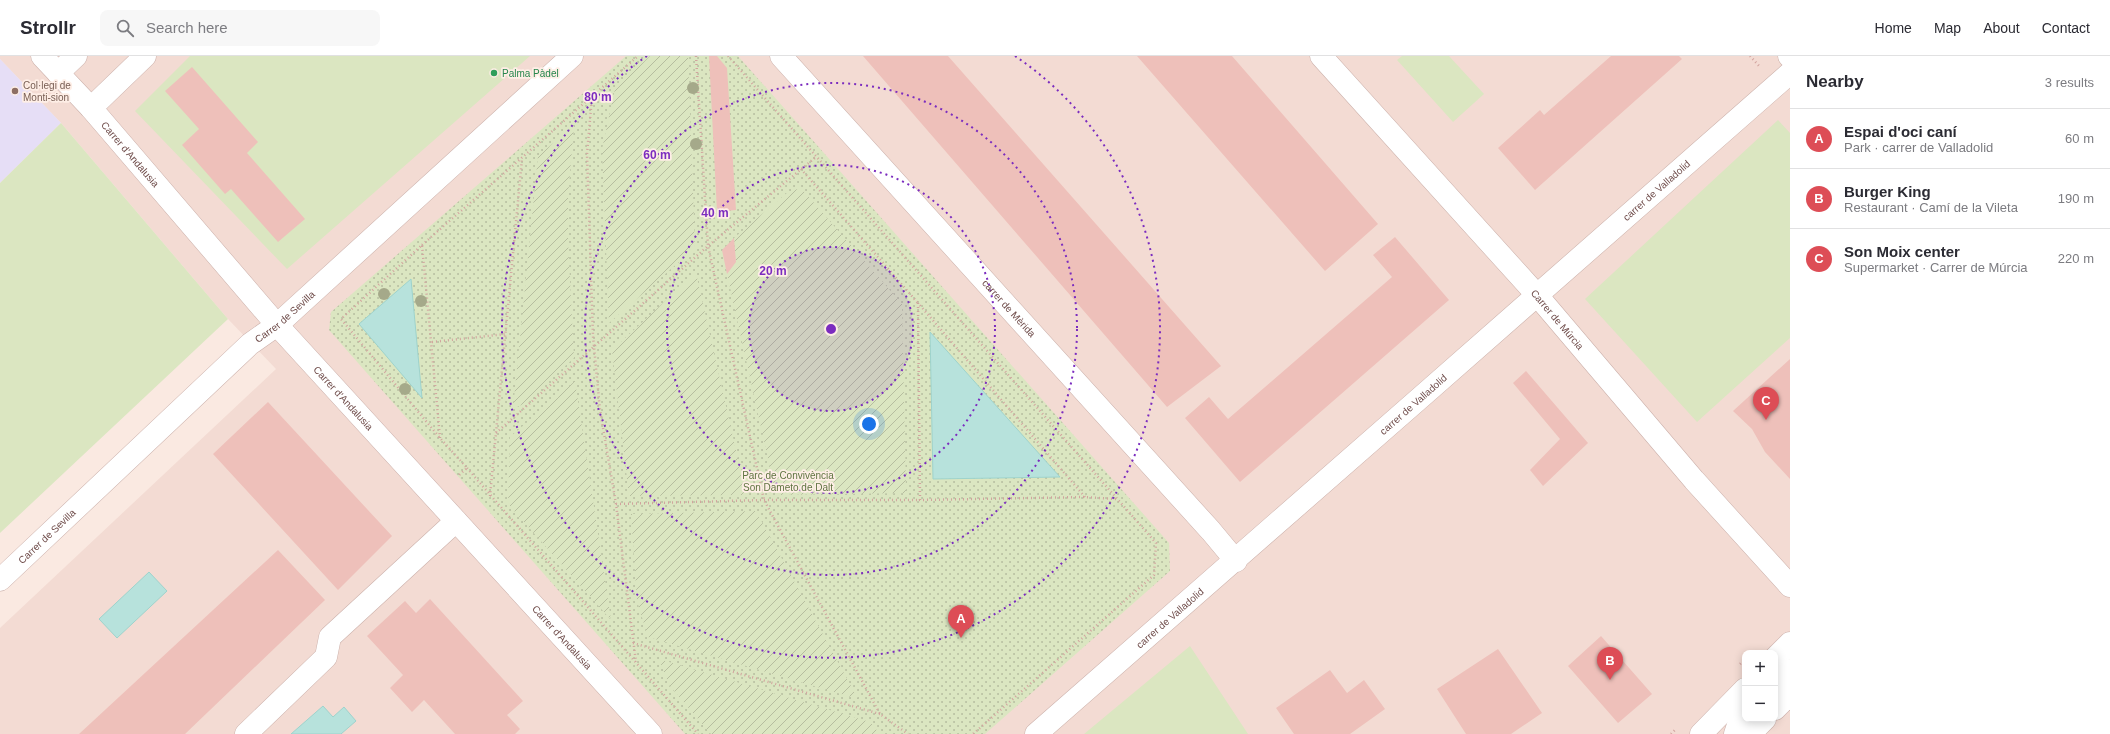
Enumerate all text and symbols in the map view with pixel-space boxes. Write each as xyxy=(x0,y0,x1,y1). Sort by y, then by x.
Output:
search box xyxy=(100,10,380,46)
text: Strollr xyxy=(20,17,76,38)
icon: search xyxy=(114,17,136,39)
text: Search here xyxy=(146,19,228,36)
text: Home xyxy=(1875,20,1912,36)
text: Map xyxy=(1934,20,1961,36)
text: About xyxy=(1983,20,2020,36)
text: Contact xyxy=(2042,20,2090,36)
marker: Palma Pàdel xyxy=(489,68,499,78)
place label: Palma Pàdel xyxy=(502,68,559,79)
text: Nearby xyxy=(1806,72,1864,91)
text: 3 results xyxy=(2045,75,2094,90)
place label: Col·legi de Monti-sion xyxy=(23,80,71,103)
marker: Col·legi de Monti-sion xyxy=(10,86,20,96)
text: 80 m xyxy=(584,90,612,104)
street label: Carrer d'Andalusia xyxy=(99,119,161,190)
text: Espai d'oci caní xyxy=(1844,123,1957,140)
text: A xyxy=(1814,131,1824,146)
text: 60 m xyxy=(2065,131,2094,146)
text: Park · carrer de Valladolid xyxy=(1844,140,1993,155)
text: 60 m xyxy=(643,148,671,162)
street label: carrer de Valladolid xyxy=(1621,158,1692,223)
text: Burger King xyxy=(1844,183,1931,200)
text: B xyxy=(1814,191,1824,206)
text: 190 m xyxy=(2058,191,2094,206)
text: Restaurant · Camí de la Vileta xyxy=(1844,200,2018,215)
text: 40 m xyxy=(701,206,729,220)
text: Son Moix center xyxy=(1844,243,1960,260)
text: C xyxy=(1814,251,1824,266)
text: 220 m xyxy=(2058,251,2094,266)
text: Supermarket · Carrer de Múrcia xyxy=(1844,260,2028,275)
text: 20 m xyxy=(759,264,787,278)
street label: carrer de Mèrida xyxy=(980,277,1038,340)
street label: Carrer de Múrcia xyxy=(1529,287,1586,352)
street label: Carrer de Sevilla xyxy=(253,288,317,345)
centre of rings xyxy=(824,322,838,336)
street label: Carrer d'Andalusia xyxy=(311,364,375,433)
street label: carrer de Valladolid xyxy=(1378,372,1449,437)
pin: C xyxy=(1753,387,1779,420)
your location xyxy=(859,414,879,434)
park label: Parc de Convivència Son Dameto de Dalt xyxy=(742,470,834,493)
street label: Carrer de Sevilla xyxy=(16,507,78,566)
street label: carrer de Valladolid xyxy=(1134,586,1206,650)
street label: Carrer d'Andalusia xyxy=(530,603,594,672)
pin: A xyxy=(948,605,974,638)
pin: B xyxy=(1597,647,1623,680)
map controls xyxy=(1742,650,1778,722)
button: + xyxy=(1742,650,1778,686)
button: − xyxy=(1742,686,1778,722)

